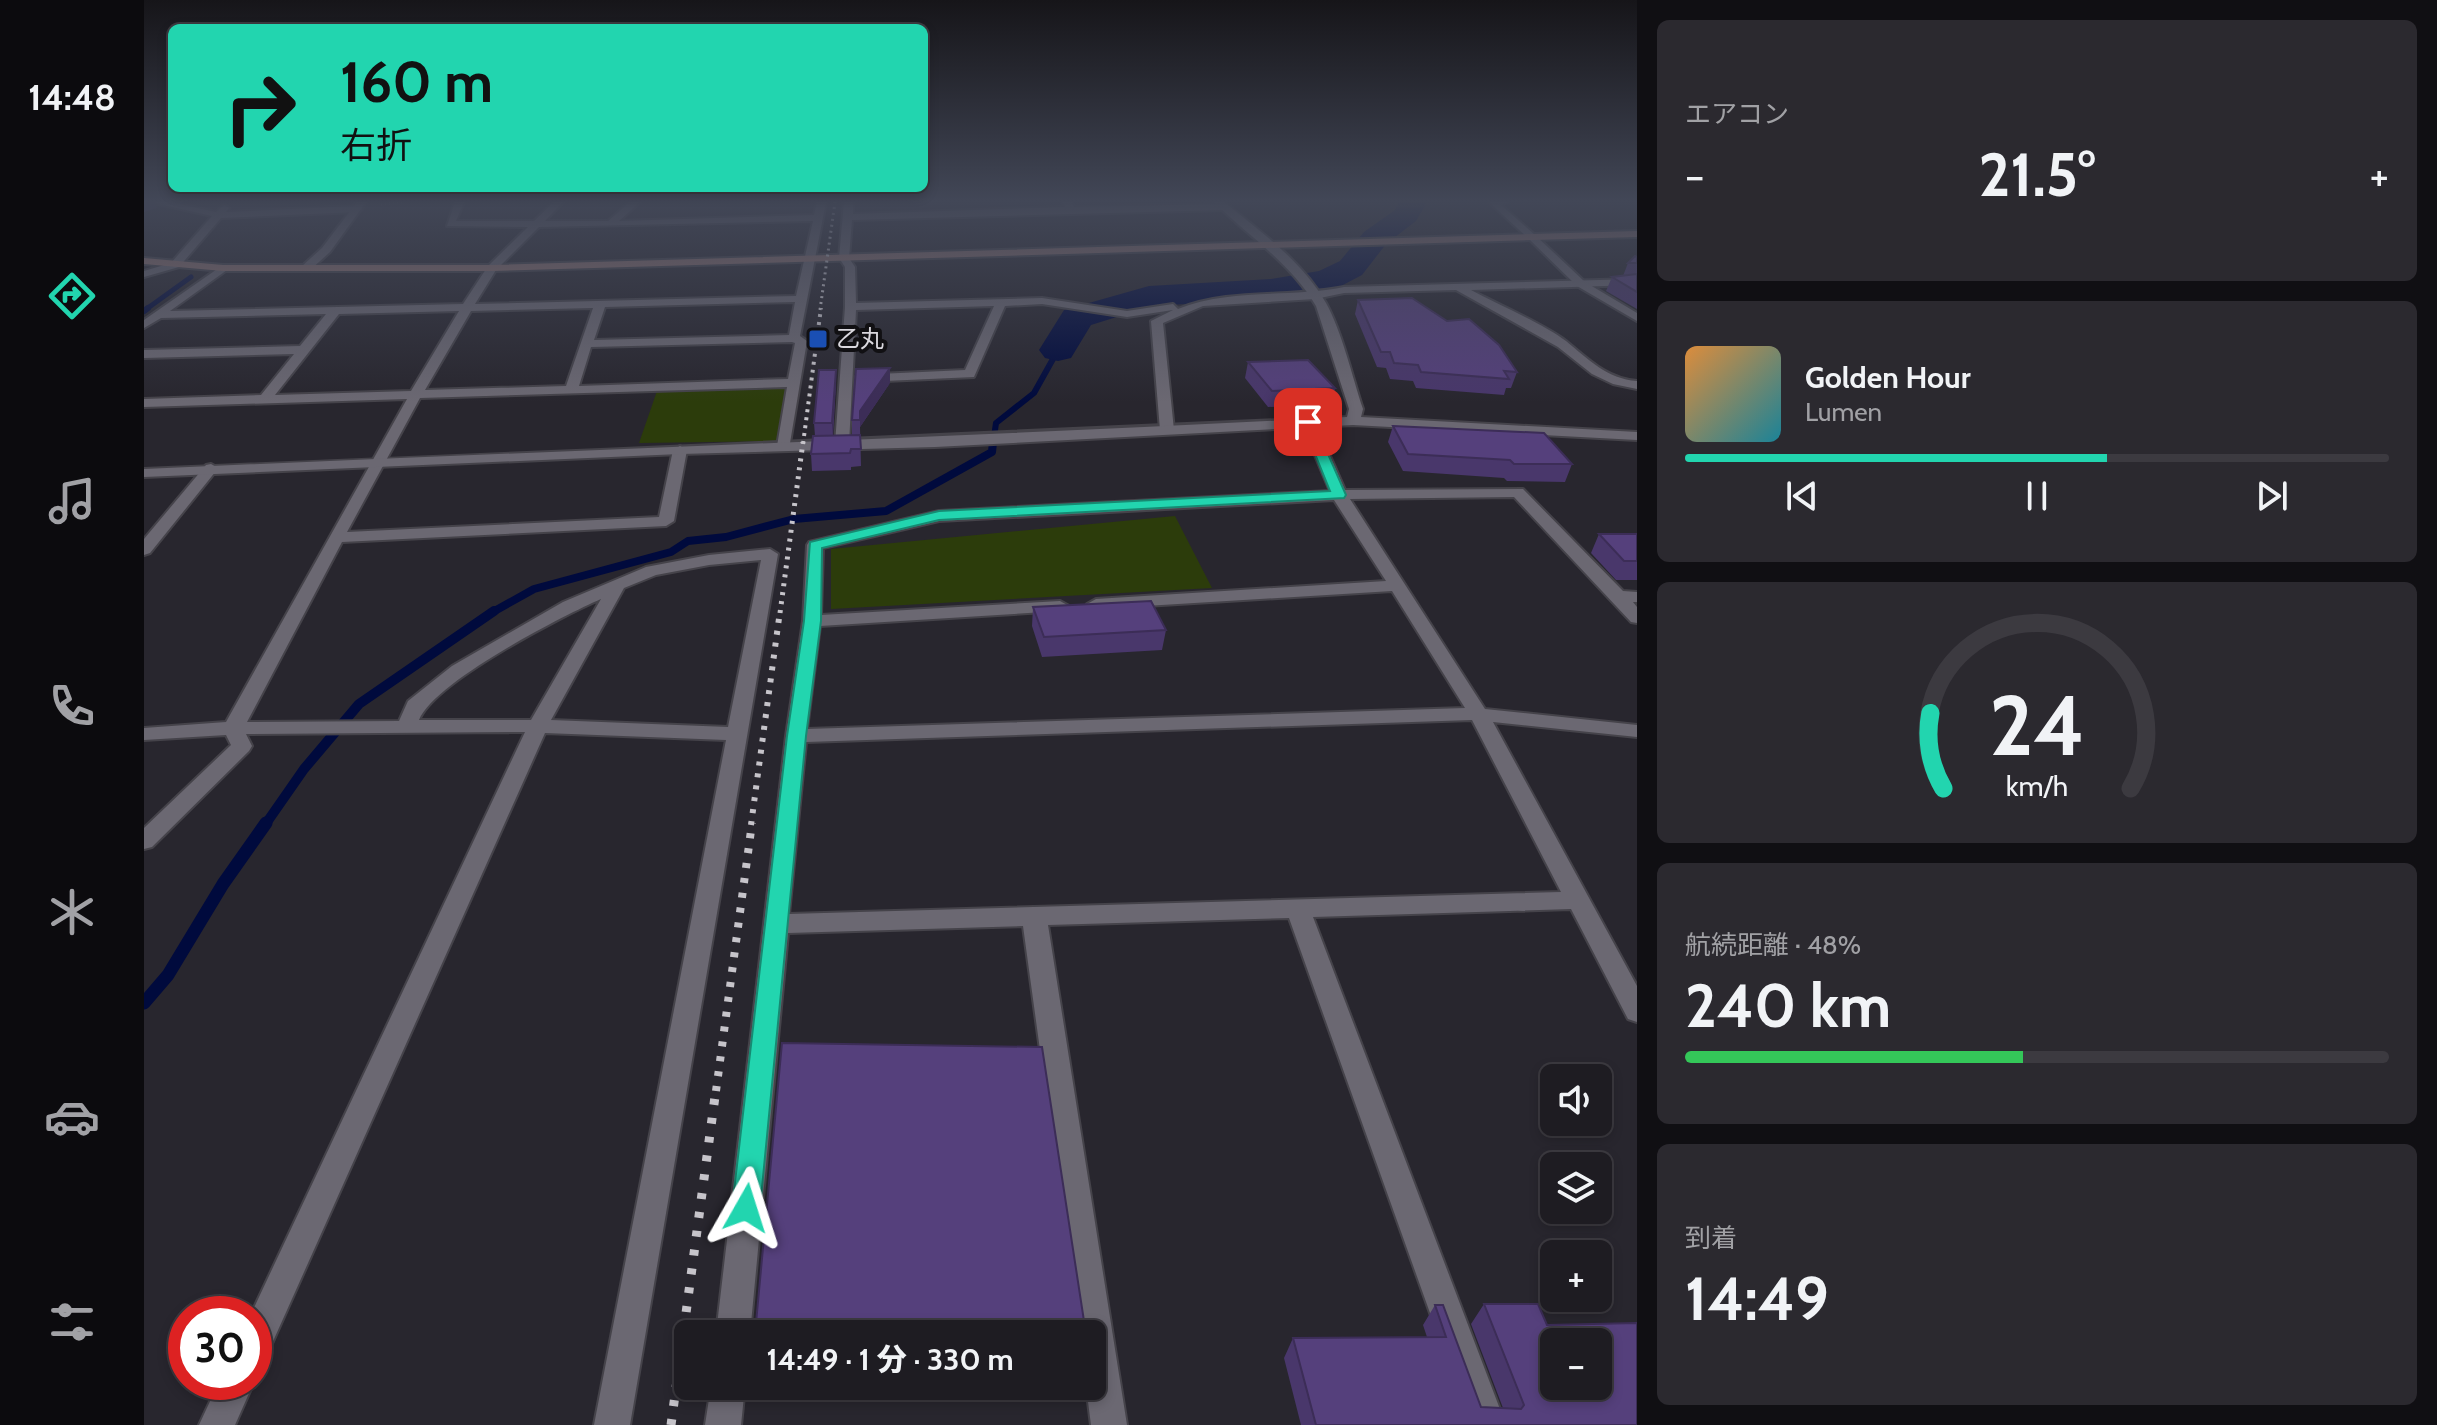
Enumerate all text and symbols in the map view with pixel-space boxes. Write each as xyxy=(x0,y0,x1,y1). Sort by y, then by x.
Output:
text: 160 m xyxy=(340,48,493,116)
icon: right xyxy=(208,56,312,160)
text: 14:48 xyxy=(28,75,116,119)
text: エアコン xyxy=(1685,98,1789,130)
text: 右折 xyxy=(340,123,412,167)
text: 21.5° xyxy=(1979,138,2095,211)
text: − xyxy=(1685,149,1704,202)
text: + xyxy=(2370,149,2389,202)
icon: directions xyxy=(44,268,100,324)
place label: 乙丸 xyxy=(836,324,884,353)
marker: 乙丸 xyxy=(807,328,829,350)
text: Golden Hour xyxy=(1805,359,1971,396)
pin xyxy=(1274,388,1342,456)
text: Lumen xyxy=(1805,396,1882,428)
icon: arrive xyxy=(1286,400,1330,444)
icon: music xyxy=(44,473,100,529)
icon: previous xyxy=(1780,474,1824,518)
icon: pause xyxy=(2015,474,2059,518)
icon: next xyxy=(2250,474,2294,518)
text: 24 xyxy=(1989,674,2085,775)
icon: phone xyxy=(44,678,100,734)
text: km/h xyxy=(2006,768,2068,803)
icon: climate xyxy=(44,884,100,940)
text: 航続距離 · 48% xyxy=(1685,929,1861,961)
text: 240 km xyxy=(1685,969,1891,1042)
map controls xyxy=(1540,1064,1612,1400)
button: sound xyxy=(1540,1064,1612,1136)
icon: car xyxy=(44,1089,100,1145)
button: layers xyxy=(1540,1152,1612,1224)
position arrow xyxy=(704,1166,788,1250)
text: 到着 xyxy=(1685,1222,1737,1254)
button: + xyxy=(1540,1240,1612,1312)
text: 14:49 xyxy=(1685,1262,1829,1335)
icon: filters xyxy=(44,1294,100,1350)
speed limit sign: 30 xyxy=(168,1296,272,1400)
button: − xyxy=(1540,1328,1612,1400)
text: 14:49 · 1 分 · 330 m xyxy=(767,1341,1013,1378)

